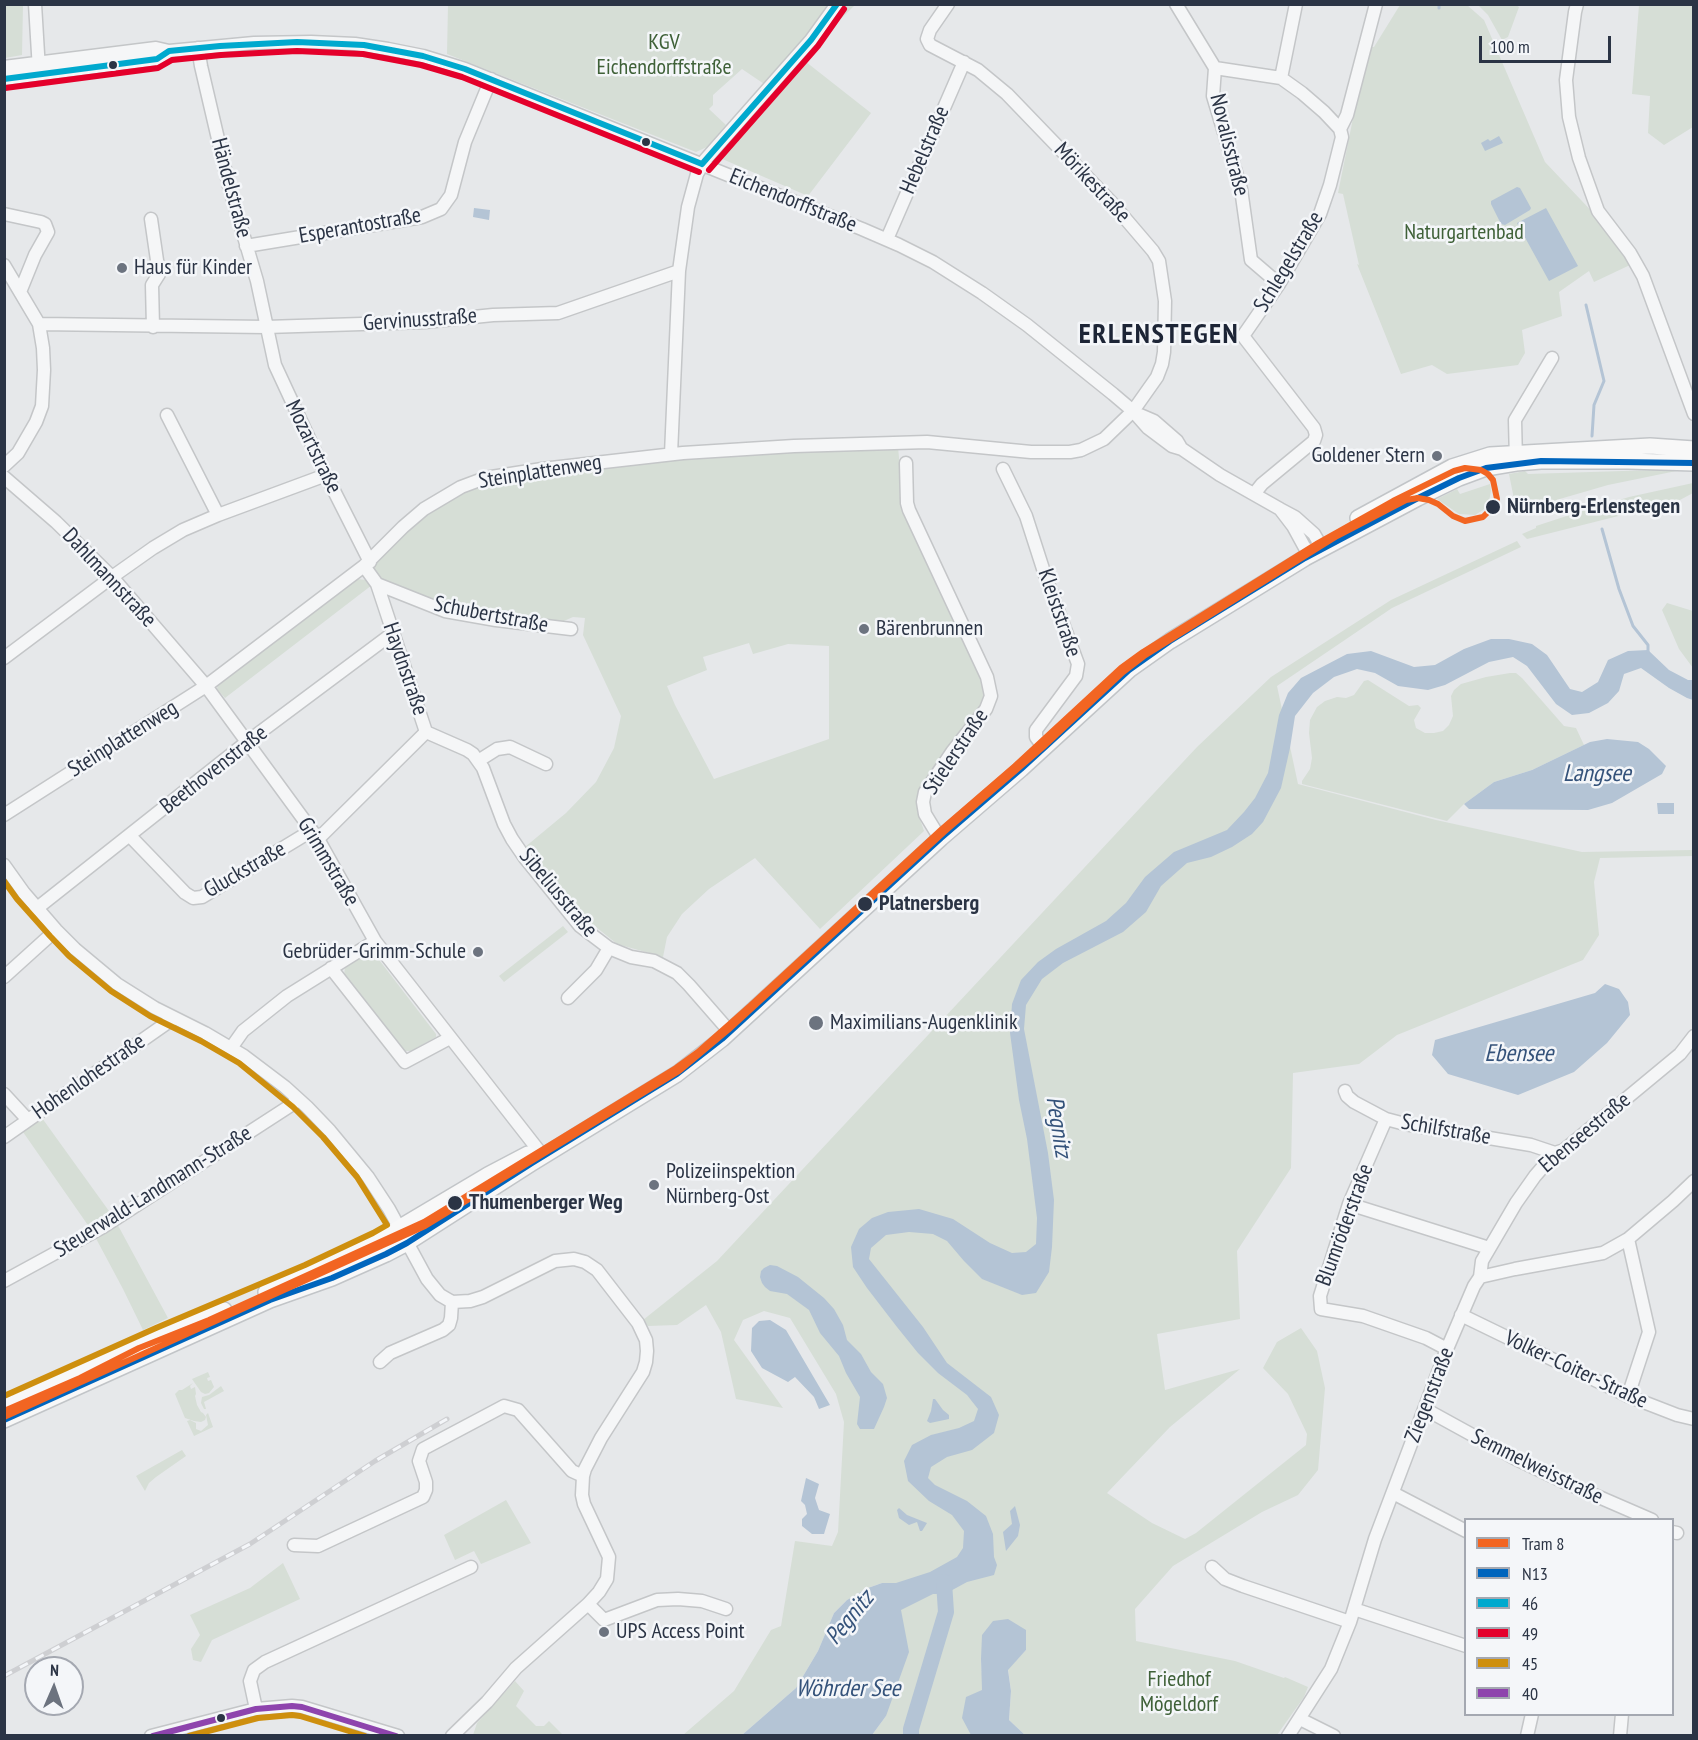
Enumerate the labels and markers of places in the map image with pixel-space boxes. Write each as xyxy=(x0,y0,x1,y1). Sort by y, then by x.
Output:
unlabelled marker xyxy=(107,59,119,71)
unlabelled marker xyxy=(640,136,652,148)
place label: Haus für Kinder xyxy=(134,255,252,281)
marker: Haus für Kinder xyxy=(115,261,129,275)
place label: Goldener Stern xyxy=(1311,443,1425,469)
marker: Goldener Stern xyxy=(1430,449,1444,463)
place label: Nürnberg-Erlenstegen xyxy=(1507,494,1680,520)
marker: Nürnberg-Erlenstegen xyxy=(1484,498,1502,516)
place label: Bärenbrunnen xyxy=(876,616,983,642)
marker: Bärenbrunnen xyxy=(857,622,871,636)
place label: Platnersberg xyxy=(879,891,979,917)
marker: Platnersberg xyxy=(856,895,874,913)
place label: Gebrüder-Grimm-Schule xyxy=(283,939,466,965)
marker: Gebrüder-Grimm-Schule xyxy=(471,945,485,959)
place label: Maximilians-Augenklinik xyxy=(830,1010,1017,1036)
marker: Maximilians-Augenklinik xyxy=(807,1014,825,1032)
place label: Polizeiinspektion Nürnberg-Ost xyxy=(666,1159,795,1210)
marker: Polizeiinspektion Nürnberg-Ost xyxy=(647,1178,661,1192)
place label: Thumenberger Weg xyxy=(469,1190,623,1216)
marker: Thumenberger Weg xyxy=(446,1194,464,1212)
place label: UPS Access Point xyxy=(616,1619,744,1645)
marker: UPS Access Point xyxy=(597,1625,611,1639)
unlabelled marker xyxy=(215,1712,227,1724)

